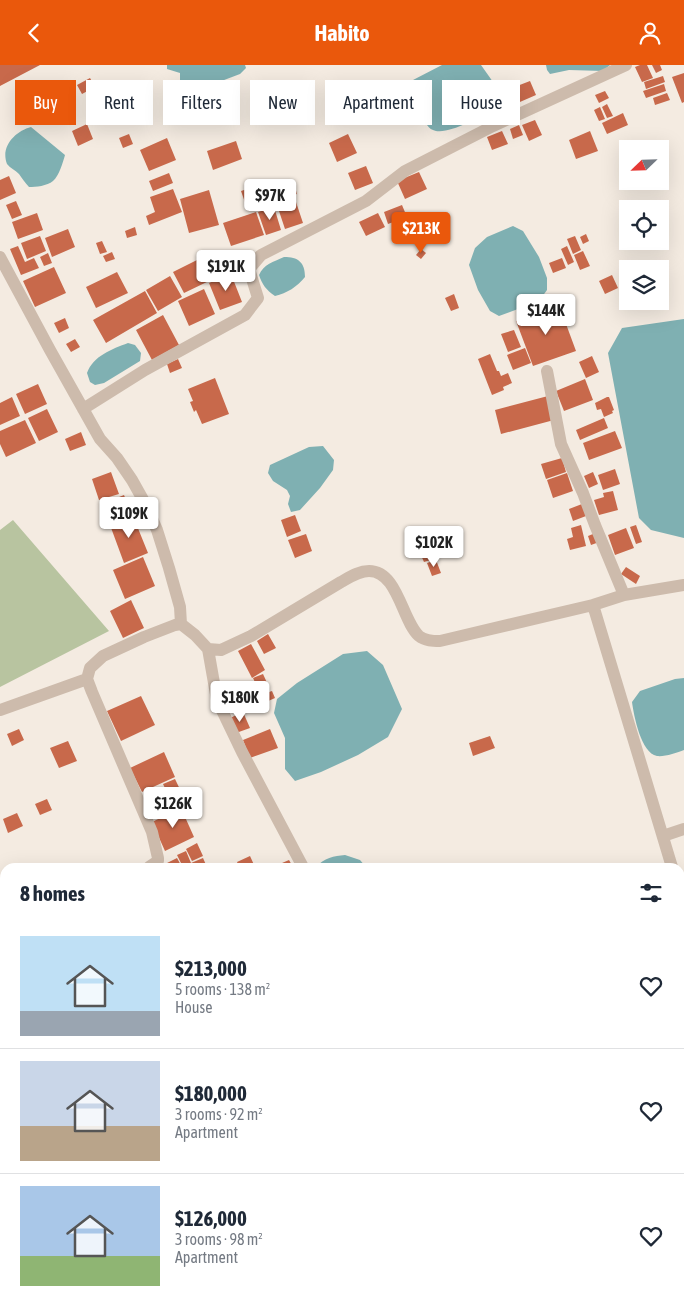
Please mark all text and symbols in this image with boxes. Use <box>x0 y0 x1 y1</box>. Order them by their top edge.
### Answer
icon: back <box>20 19 48 47</box>
icon: person <box>636 19 664 47</box>
text: Habito <box>315 20 369 46</box>
chip: Buy <box>15 80 76 125</box>
chip: Rent <box>86 80 153 125</box>
chip: Filters <box>163 80 240 125</box>
chip: New <box>250 80 315 125</box>
chip: Apartment <box>325 80 432 125</box>
chip: House <box>442 80 520 125</box>
north arrow <box>619 140 669 190</box>
map controls <box>619 140 669 310</box>
pin: $97K <box>240 179 300 221</box>
text: $97K <box>255 186 285 204</box>
button: locate <box>619 200 669 250</box>
pin: $213K <box>386 211 456 254</box>
text: $213K <box>402 219 440 237</box>
pin: $191K <box>191 249 261 292</box>
text: $191K <box>207 257 245 275</box>
button: layers <box>619 260 669 310</box>
pin: $144K <box>511 293 581 336</box>
text: $144K <box>527 301 565 319</box>
pin: $109K <box>94 497 164 539</box>
text: $109K <box>110 504 148 522</box>
pin: $102K <box>399 525 469 568</box>
text: $102K <box>415 533 453 551</box>
pin: $180K <box>205 681 275 723</box>
text: $180K <box>221 688 259 706</box>
pin: $126K <box>138 787 208 829</box>
text: $126K <box>154 794 192 812</box>
icon: filters <box>637 879 665 907</box>
text: 8 homes <box>20 881 85 905</box>
icon: home <box>60 956 120 1016</box>
text: $213,000 <box>175 956 247 980</box>
icon: heart <box>637 972 665 1000</box>
text: 5 rooms · 138 m² <box>175 980 270 998</box>
text: House <box>175 998 212 1016</box>
icon: home <box>60 1081 120 1141</box>
text: $180,000 <box>175 1081 247 1105</box>
icon: heart <box>637 1097 665 1125</box>
text: 3 rooms · 92 m² <box>175 1105 263 1123</box>
text: Apartment <box>175 1123 238 1141</box>
icon: home <box>60 1206 120 1266</box>
text: $126,000 <box>175 1206 247 1230</box>
icon: heart <box>637 1222 665 1250</box>
text: 3 rooms · 98 m² <box>175 1230 263 1248</box>
text: Apartment <box>175 1248 238 1266</box>

